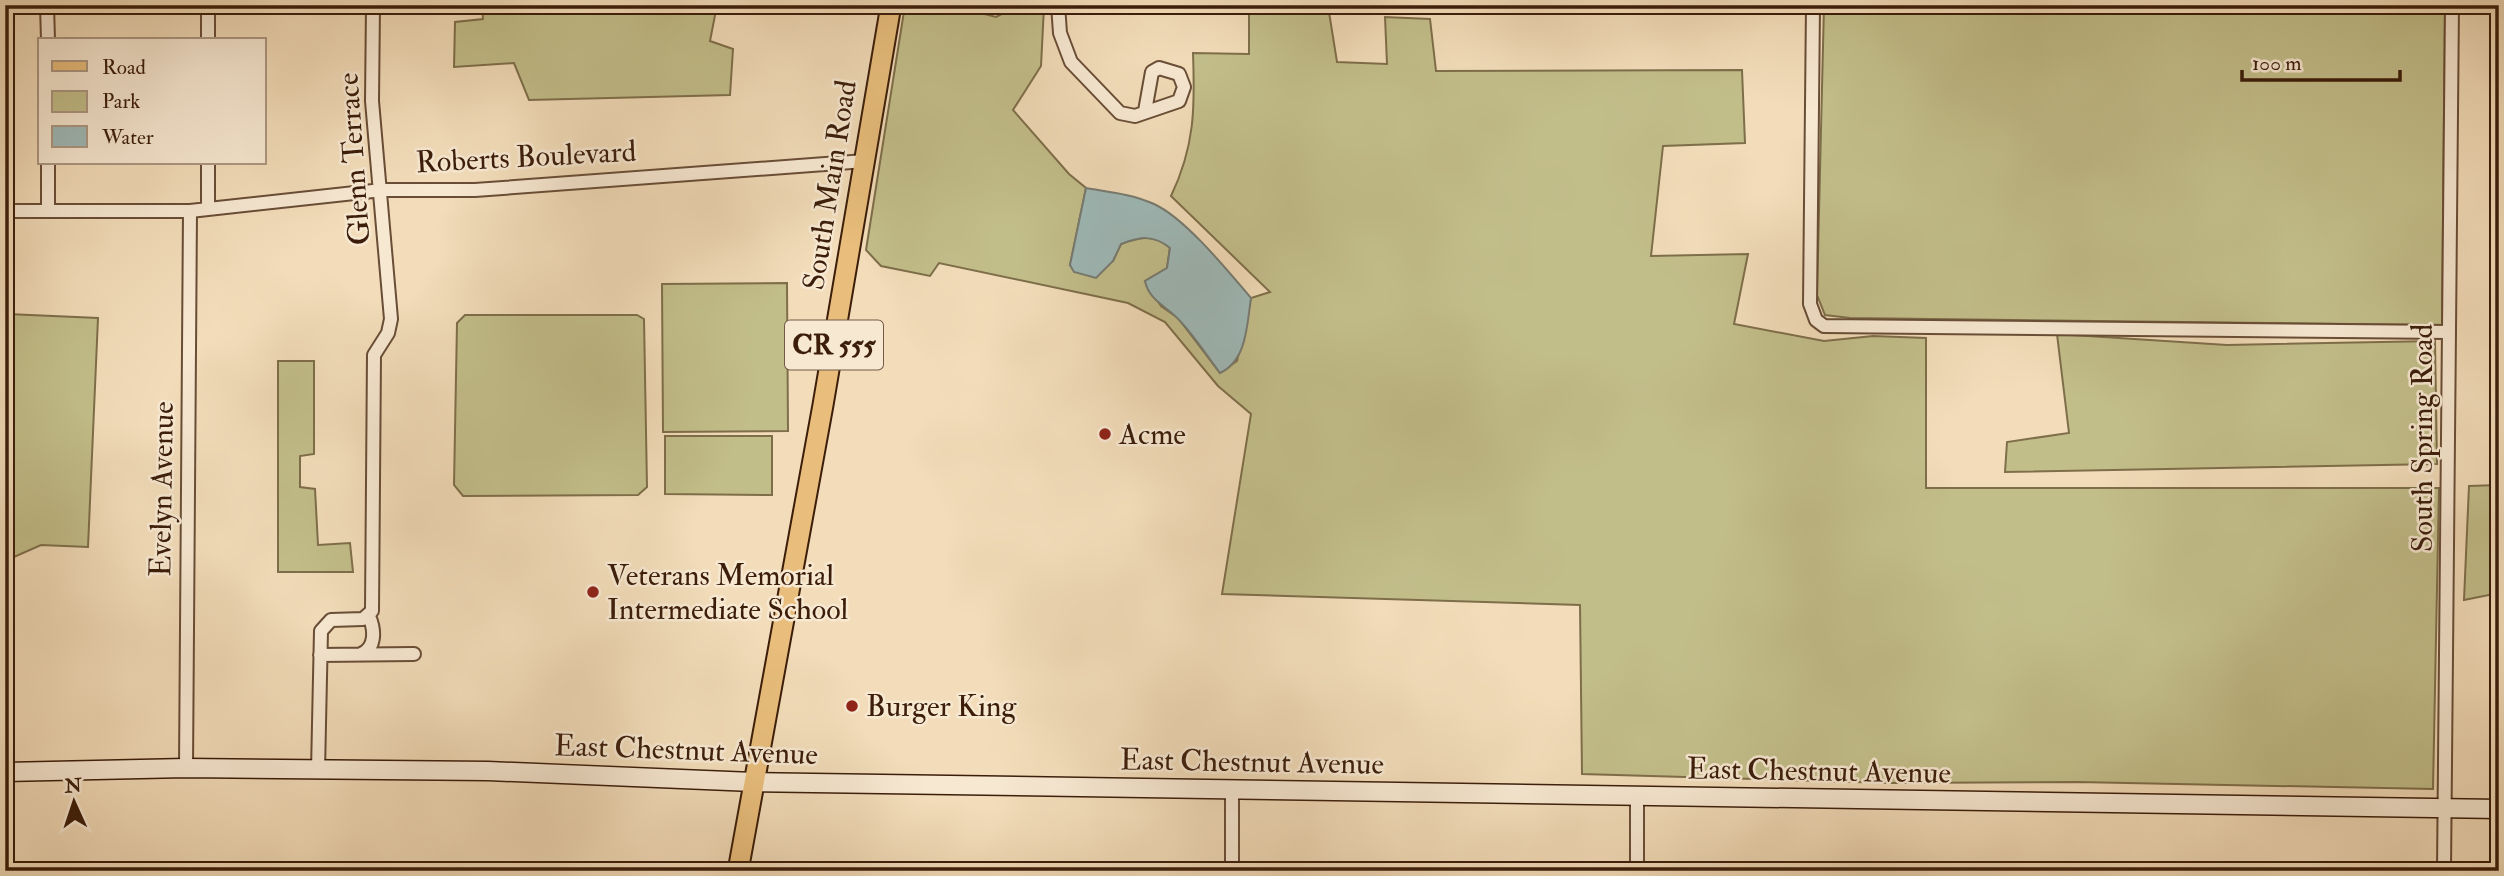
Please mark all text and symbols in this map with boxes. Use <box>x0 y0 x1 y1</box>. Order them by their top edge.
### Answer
legend <box>38 38 266 164</box>
scale bar <box>2242 38 2399 82</box>
text: 100 m <box>2252 50 2302 77</box>
text: Road <box>102 54 147 81</box>
street label: Glenn Terrace <box>330 71 378 247</box>
street label: South Main Road <box>795 77 865 293</box>
text: Park <box>102 88 140 115</box>
text: Water <box>101 124 154 151</box>
street label: Roberts Boulevard <box>415 133 638 181</box>
road number: CR 555 <box>785 320 883 370</box>
street label: South Spring Road <box>2404 324 2441 552</box>
street label: Evelyn Avenue <box>142 401 182 577</box>
place label: Acme <box>1118 416 1186 453</box>
marker: Acme <box>1097 426 1113 442</box>
place label: Veterans Memorial Intermediate School <box>607 557 848 628</box>
marker: Veterans Memorial Intermediate School <box>585 584 601 600</box>
place label: Burger King <box>866 688 1017 725</box>
marker: Burger King <box>844 698 860 714</box>
street label: East Chestnut Avenue <box>553 727 819 773</box>
street label: East Chestnut Avenue <box>1120 741 1384 783</box>
street label: East Chestnut Avenue <box>1687 750 1951 792</box>
north arrow <box>38 768 108 838</box>
text: N <box>63 774 83 799</box>

